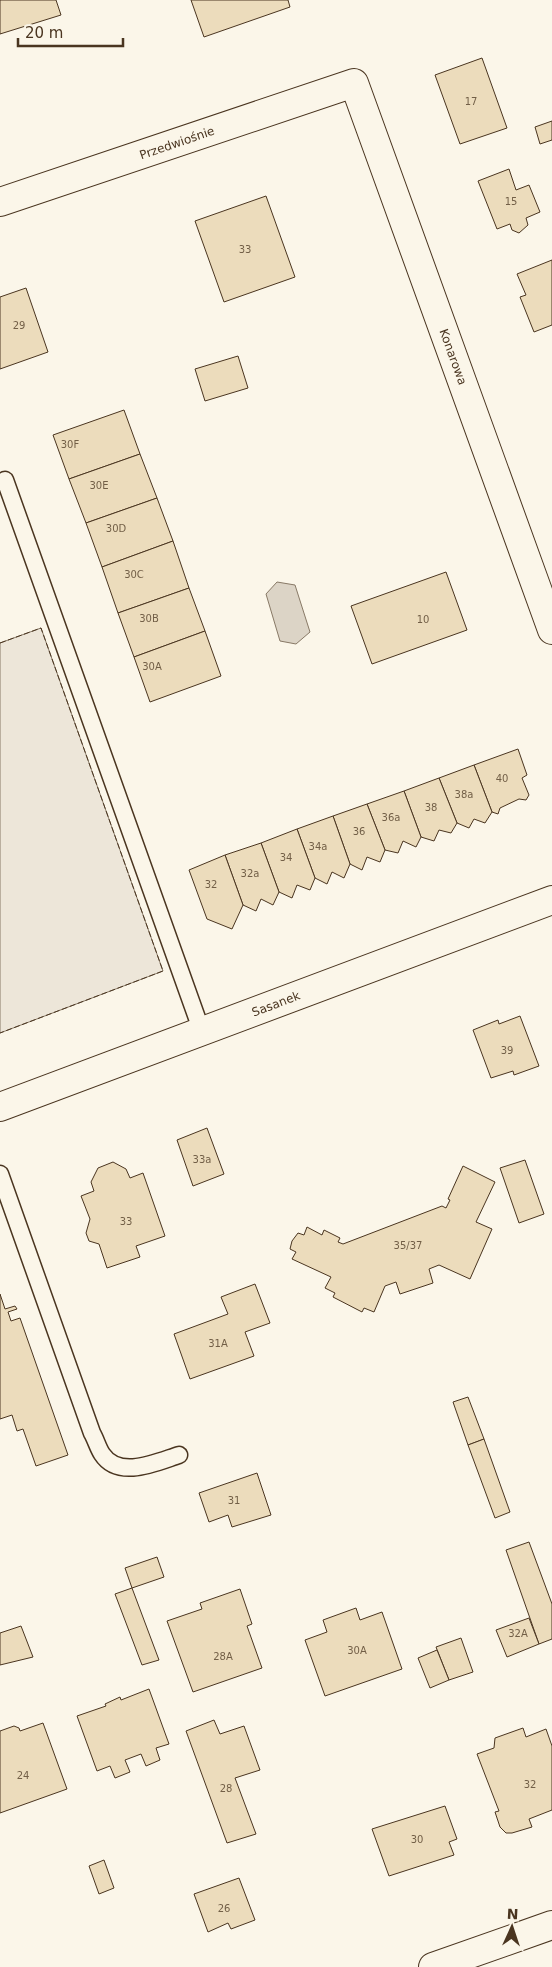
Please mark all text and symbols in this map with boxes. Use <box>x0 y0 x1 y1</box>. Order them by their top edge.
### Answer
scale bar <box>18 15 122 47</box>
text: 20 m <box>25 24 63 42</box>
house number: 17 <box>465 96 477 107</box>
street label: Przedwiośnie <box>138 124 216 162</box>
house number: 15 <box>505 196 517 207</box>
house number: 33 <box>239 244 251 255</box>
house number: 29 <box>13 320 25 331</box>
street label: Konarowa <box>436 327 470 387</box>
house number: 30F <box>61 439 79 450</box>
house number: 30E <box>89 480 109 491</box>
house number: 30D <box>106 523 127 534</box>
house number: 30C <box>124 569 144 580</box>
house number: 30B <box>139 613 159 624</box>
house number: 10 <box>417 614 429 625</box>
house number: 30A <box>142 661 162 672</box>
house number: 40 <box>496 773 508 784</box>
house number: 38a <box>455 789 473 800</box>
house number: 38 <box>425 802 437 813</box>
house number: 36a <box>382 812 400 823</box>
house number: 36 <box>353 826 365 837</box>
house number: 34a <box>309 841 327 852</box>
house number: 34 <box>280 852 292 863</box>
house number: 32a <box>241 868 259 879</box>
house number: 32 <box>205 879 217 890</box>
street label: Sasanek <box>250 988 302 1020</box>
house number: 39 <box>501 1045 513 1056</box>
house number: 33a <box>193 1154 211 1165</box>
house number: 33 <box>120 1216 132 1227</box>
house number: 35/37 <box>394 1240 422 1251</box>
house number: 31A <box>208 1338 228 1349</box>
house number: 31 <box>228 1495 240 1506</box>
house number: 32A <box>508 1628 528 1639</box>
house number: 30A <box>347 1645 367 1656</box>
house number: 28A <box>213 1651 233 1662</box>
house number: 24 <box>17 1770 29 1781</box>
house number: 32 <box>524 1779 536 1790</box>
house number: 28 <box>220 1783 232 1794</box>
house number: 30 <box>411 1834 423 1845</box>
north arrow <box>487 1902 537 1952</box>
house number: 26 <box>218 1903 230 1914</box>
text: N <box>506 1906 519 1922</box>

